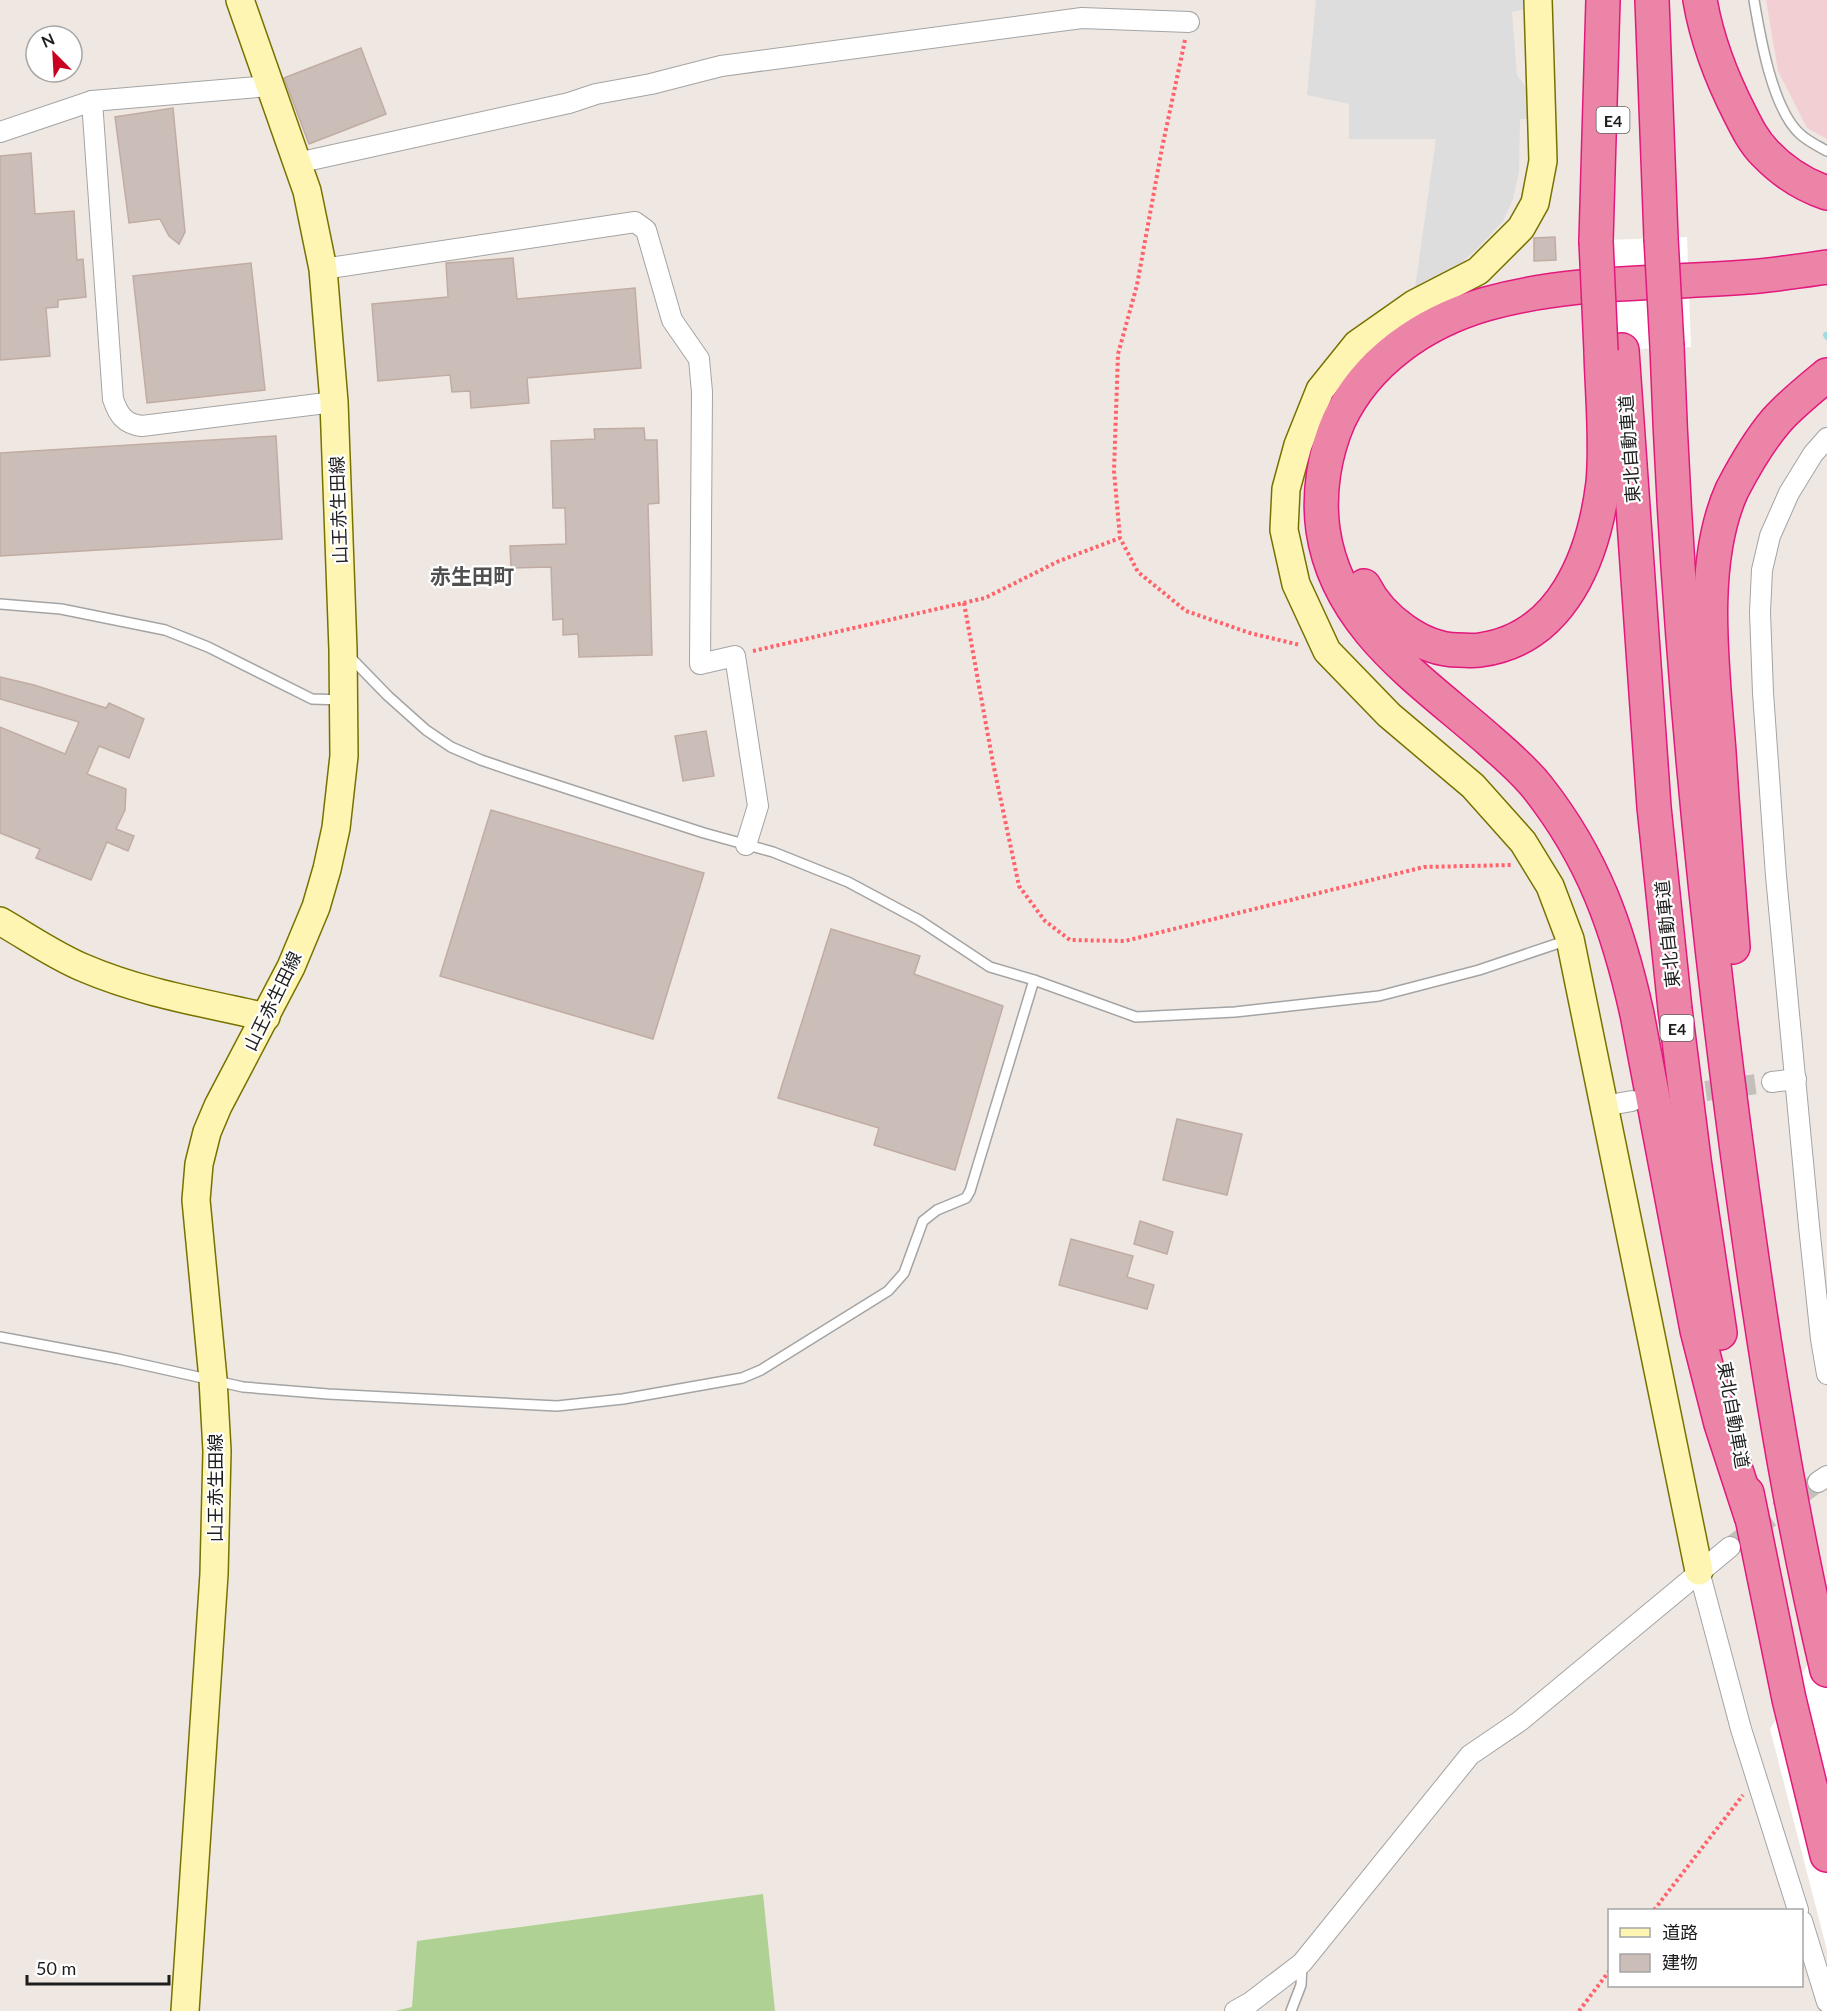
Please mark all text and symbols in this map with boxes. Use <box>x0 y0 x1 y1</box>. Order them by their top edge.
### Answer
north arrow <box>24 24 84 84</box>
text: N <box>38 29 57 51</box>
road number: E4 <box>1596 107 1630 133</box>
street label: 東北自動車道 <box>1614 394 1644 504</box>
street label: 山王赤生田線 <box>325 456 351 564</box>
district label: 赤生田町 <box>430 563 514 588</box>
street label: 東北自動車道 <box>1650 879 1684 989</box>
street label: 山王赤生田線 <box>238 948 306 1054</box>
road number: E4 <box>1660 1015 1694 1041</box>
street label: 東北自動車道 <box>1714 1360 1754 1470</box>
street label: 山王赤生田線 <box>204 1434 226 1542</box>
legend <box>1608 1909 1803 1987</box>
text: 道路 <box>1662 1921 1698 1943</box>
scale bar <box>27 1948 170 1986</box>
text: 建物 <box>1662 1951 1698 1973</box>
text: 50 m <box>36 1957 76 1979</box>

